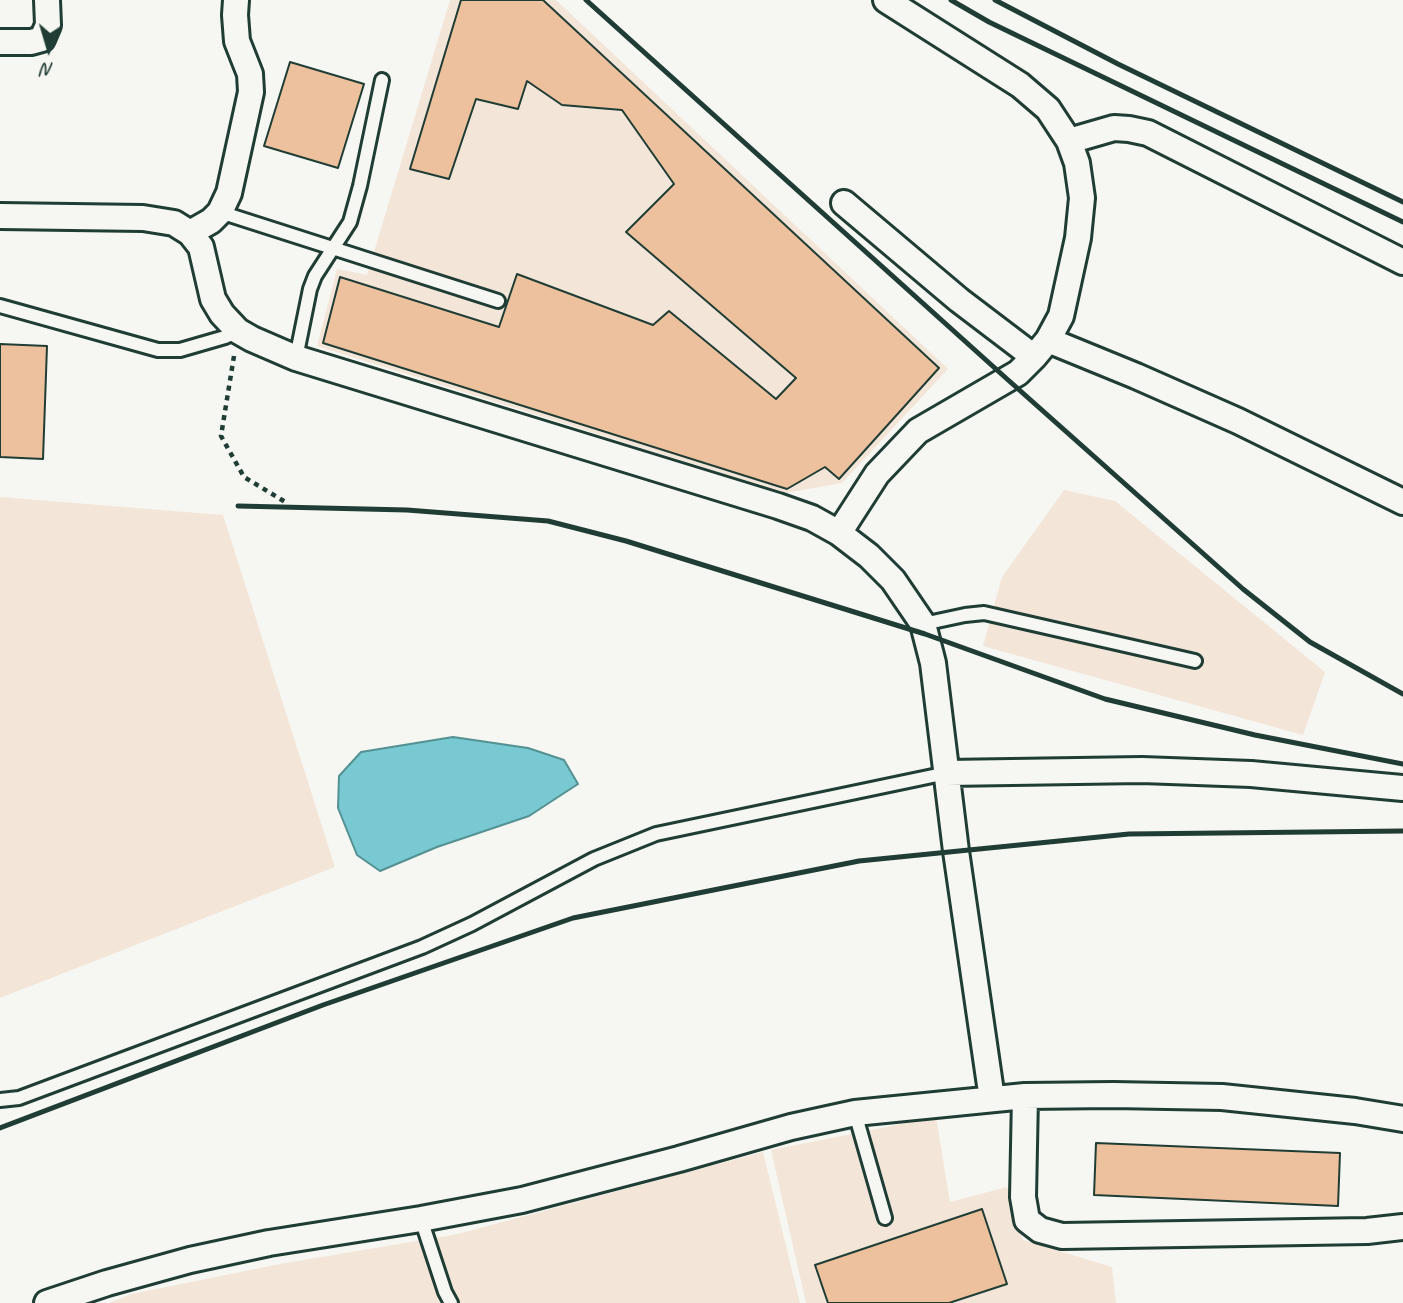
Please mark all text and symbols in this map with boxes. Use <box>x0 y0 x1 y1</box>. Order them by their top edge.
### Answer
north arrow <box>14 14 84 84</box>
text: N <box>41 58 54 82</box>

